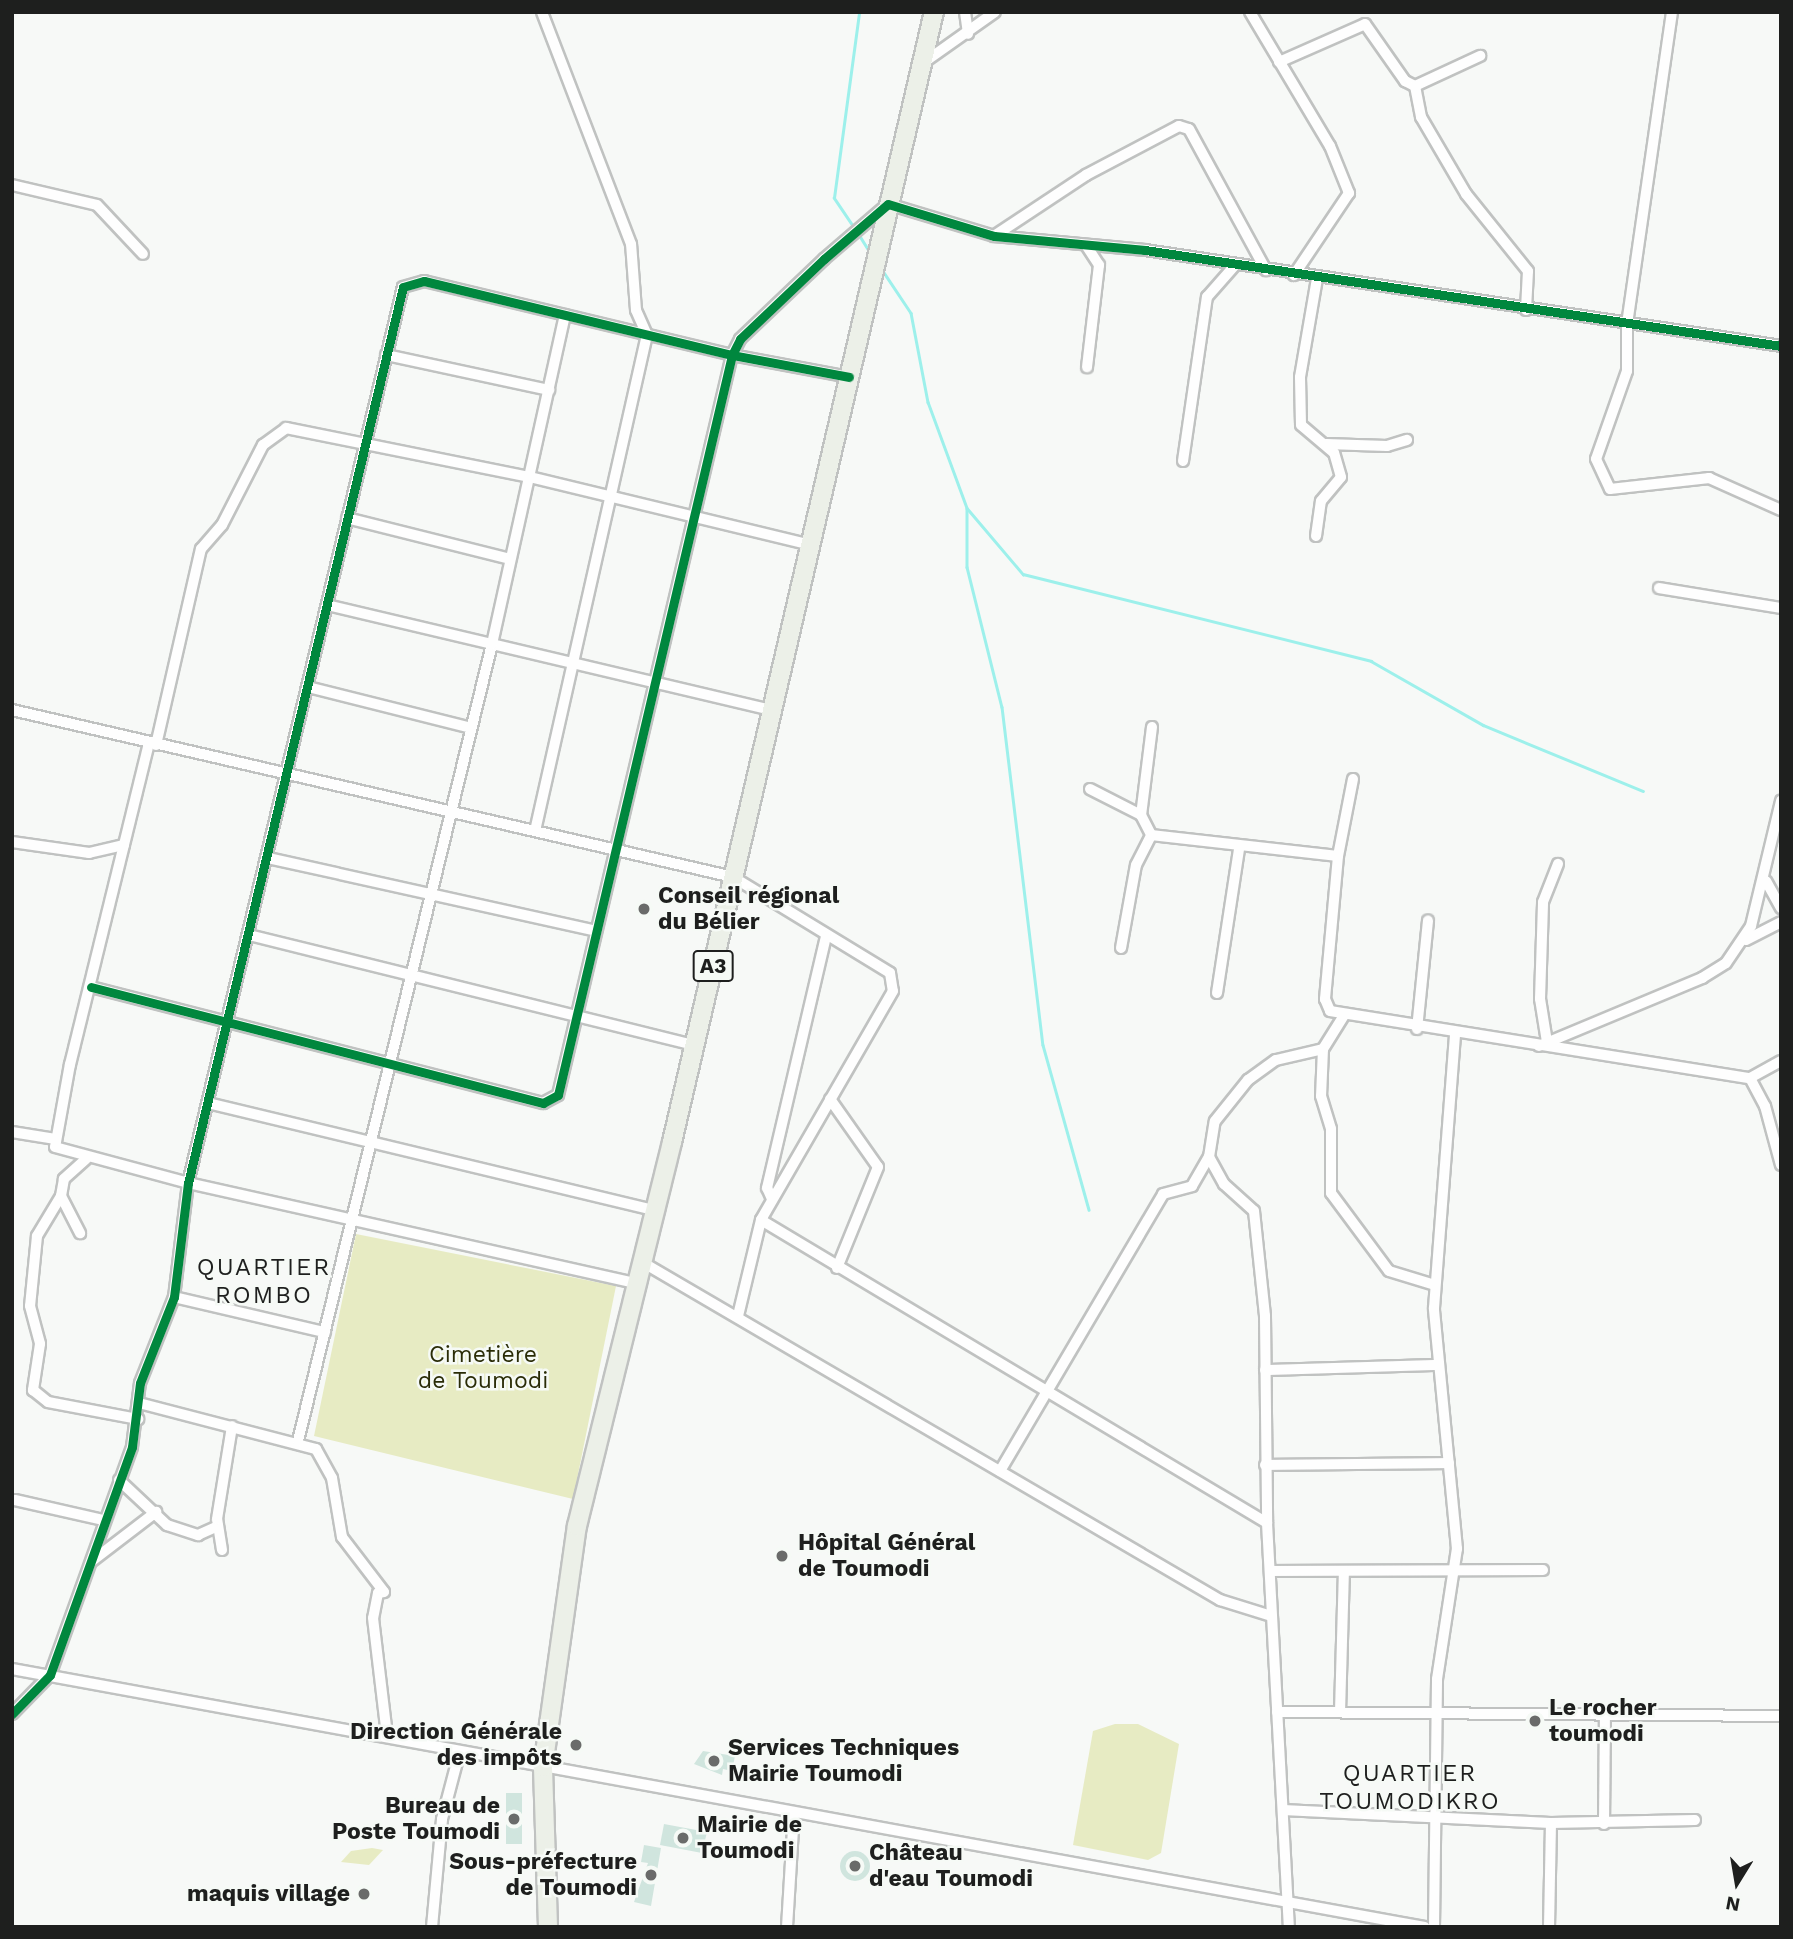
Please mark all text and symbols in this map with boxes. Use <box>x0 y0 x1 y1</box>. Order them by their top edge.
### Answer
place label: Conseil régional du Bélier <box>658 882 840 936</box>
marker: Conseil régional du Bélier <box>636 901 652 917</box>
road number: A3 <box>692 948 734 984</box>
district label: QUARTIER ROMBO <box>198 1254 330 1310</box>
park label: Cimetière de Toumodi <box>417 1341 549 1395</box>
place label: Hôpital Général de Toumodi <box>798 1529 976 1583</box>
marker: Hôpital Général de Toumodi <box>772 1546 792 1566</box>
place label: Le rocher toumodi <box>1549 1694 1657 1748</box>
marker: Le rocher toumodi <box>1527 1713 1543 1729</box>
place label: Direction Générale des impôts <box>350 1718 562 1772</box>
place label: Services Techniques Mairie Toumodi <box>728 1734 960 1788</box>
marker: Direction Générale des impôts <box>568 1737 584 1753</box>
marker: Services Techniques Mairie Toumodi <box>706 1753 722 1769</box>
district label: QUARTIER TOUMODIKRO <box>1321 1760 1499 1816</box>
place label: Bureau de Poste Toumodi <box>332 1792 500 1846</box>
marker: Bureau de Poste Toumodi <box>506 1811 522 1827</box>
place label: Mairie de Toumodi <box>697 1811 802 1865</box>
marker: Mairie de Toumodi <box>675 1830 691 1846</box>
place label: Château d'eau Toumodi <box>869 1839 1033 1893</box>
place label: Sous-préfecture de Toumodi <box>449 1848 637 1902</box>
north arrow <box>1702 1848 1772 1918</box>
marker: Château d'eau Toumodi <box>847 1858 863 1874</box>
marker: Sous-préfecture de Toumodi <box>643 1867 659 1883</box>
place label: maquis village <box>186 1880 350 1908</box>
marker: maquis village <box>356 1886 372 1902</box>
text: N <box>1724 1891 1742 1917</box>

